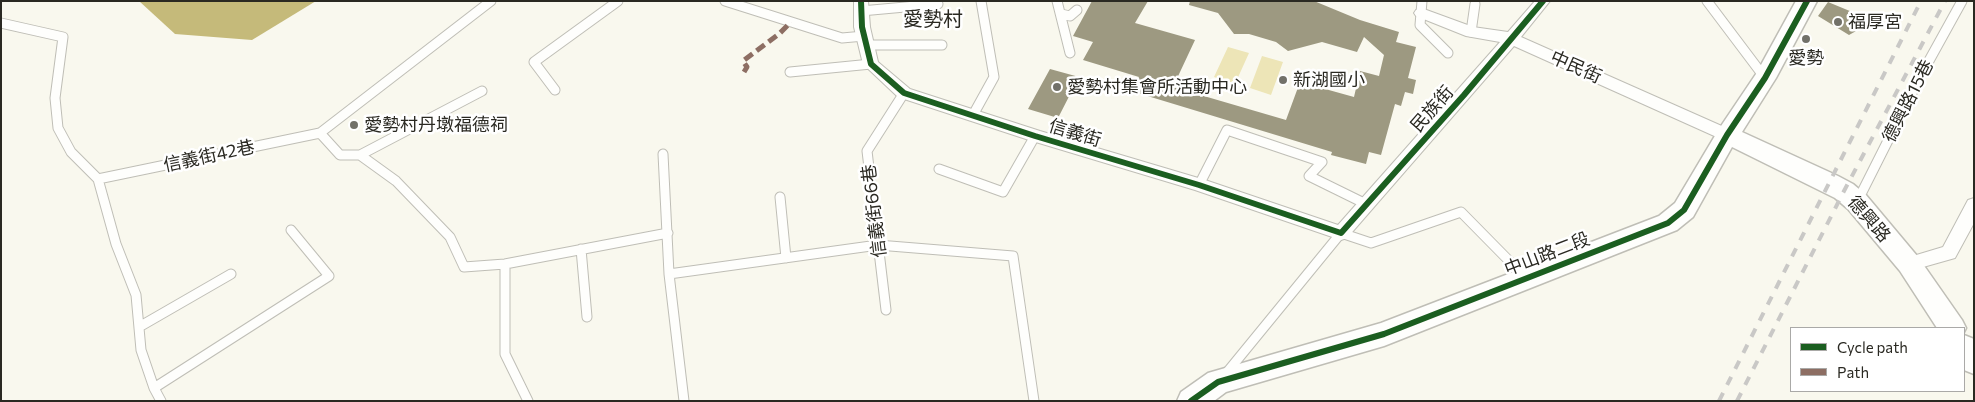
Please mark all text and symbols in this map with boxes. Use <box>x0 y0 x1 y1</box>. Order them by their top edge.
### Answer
district label: 愛勢村 <box>903 7 963 31</box>
place label: 福厚宮 <box>1848 11 1902 33</box>
marker: 福厚宮 <box>1832 16 1844 28</box>
marker: 愛勢 <box>1800 33 1812 45</box>
street label: 中民街 <box>1547 46 1605 88</box>
place label: 愛勢 <box>1788 47 1824 69</box>
street label: 德興路15巷 <box>1878 56 1938 146</box>
place label: 新湖國小 <box>1293 69 1365 91</box>
marker: 新湖國小 <box>1277 74 1289 86</box>
place label: 愛勢村集會所活動中心 <box>1067 76 1247 98</box>
marker: 愛勢村集會所活動中心 <box>1051 81 1063 93</box>
street label: 民族街 <box>1406 82 1458 136</box>
place label: 愛勢村丹墩福德祠 <box>364 114 508 136</box>
street label: 信義街 <box>1046 115 1104 151</box>
marker: 愛勢村丹墩福德祠 <box>348 119 360 131</box>
street label: 信義街42巷 <box>162 136 256 176</box>
street label: 信義街66巷 <box>858 163 890 259</box>
street label: 德興路 <box>1843 192 1895 246</box>
street label: 中山路二段 <box>1501 228 1593 280</box>
legend <box>1790 327 1965 392</box>
text: Cycle path <box>1837 338 1908 356</box>
text: Path <box>1837 363 1869 381</box>

